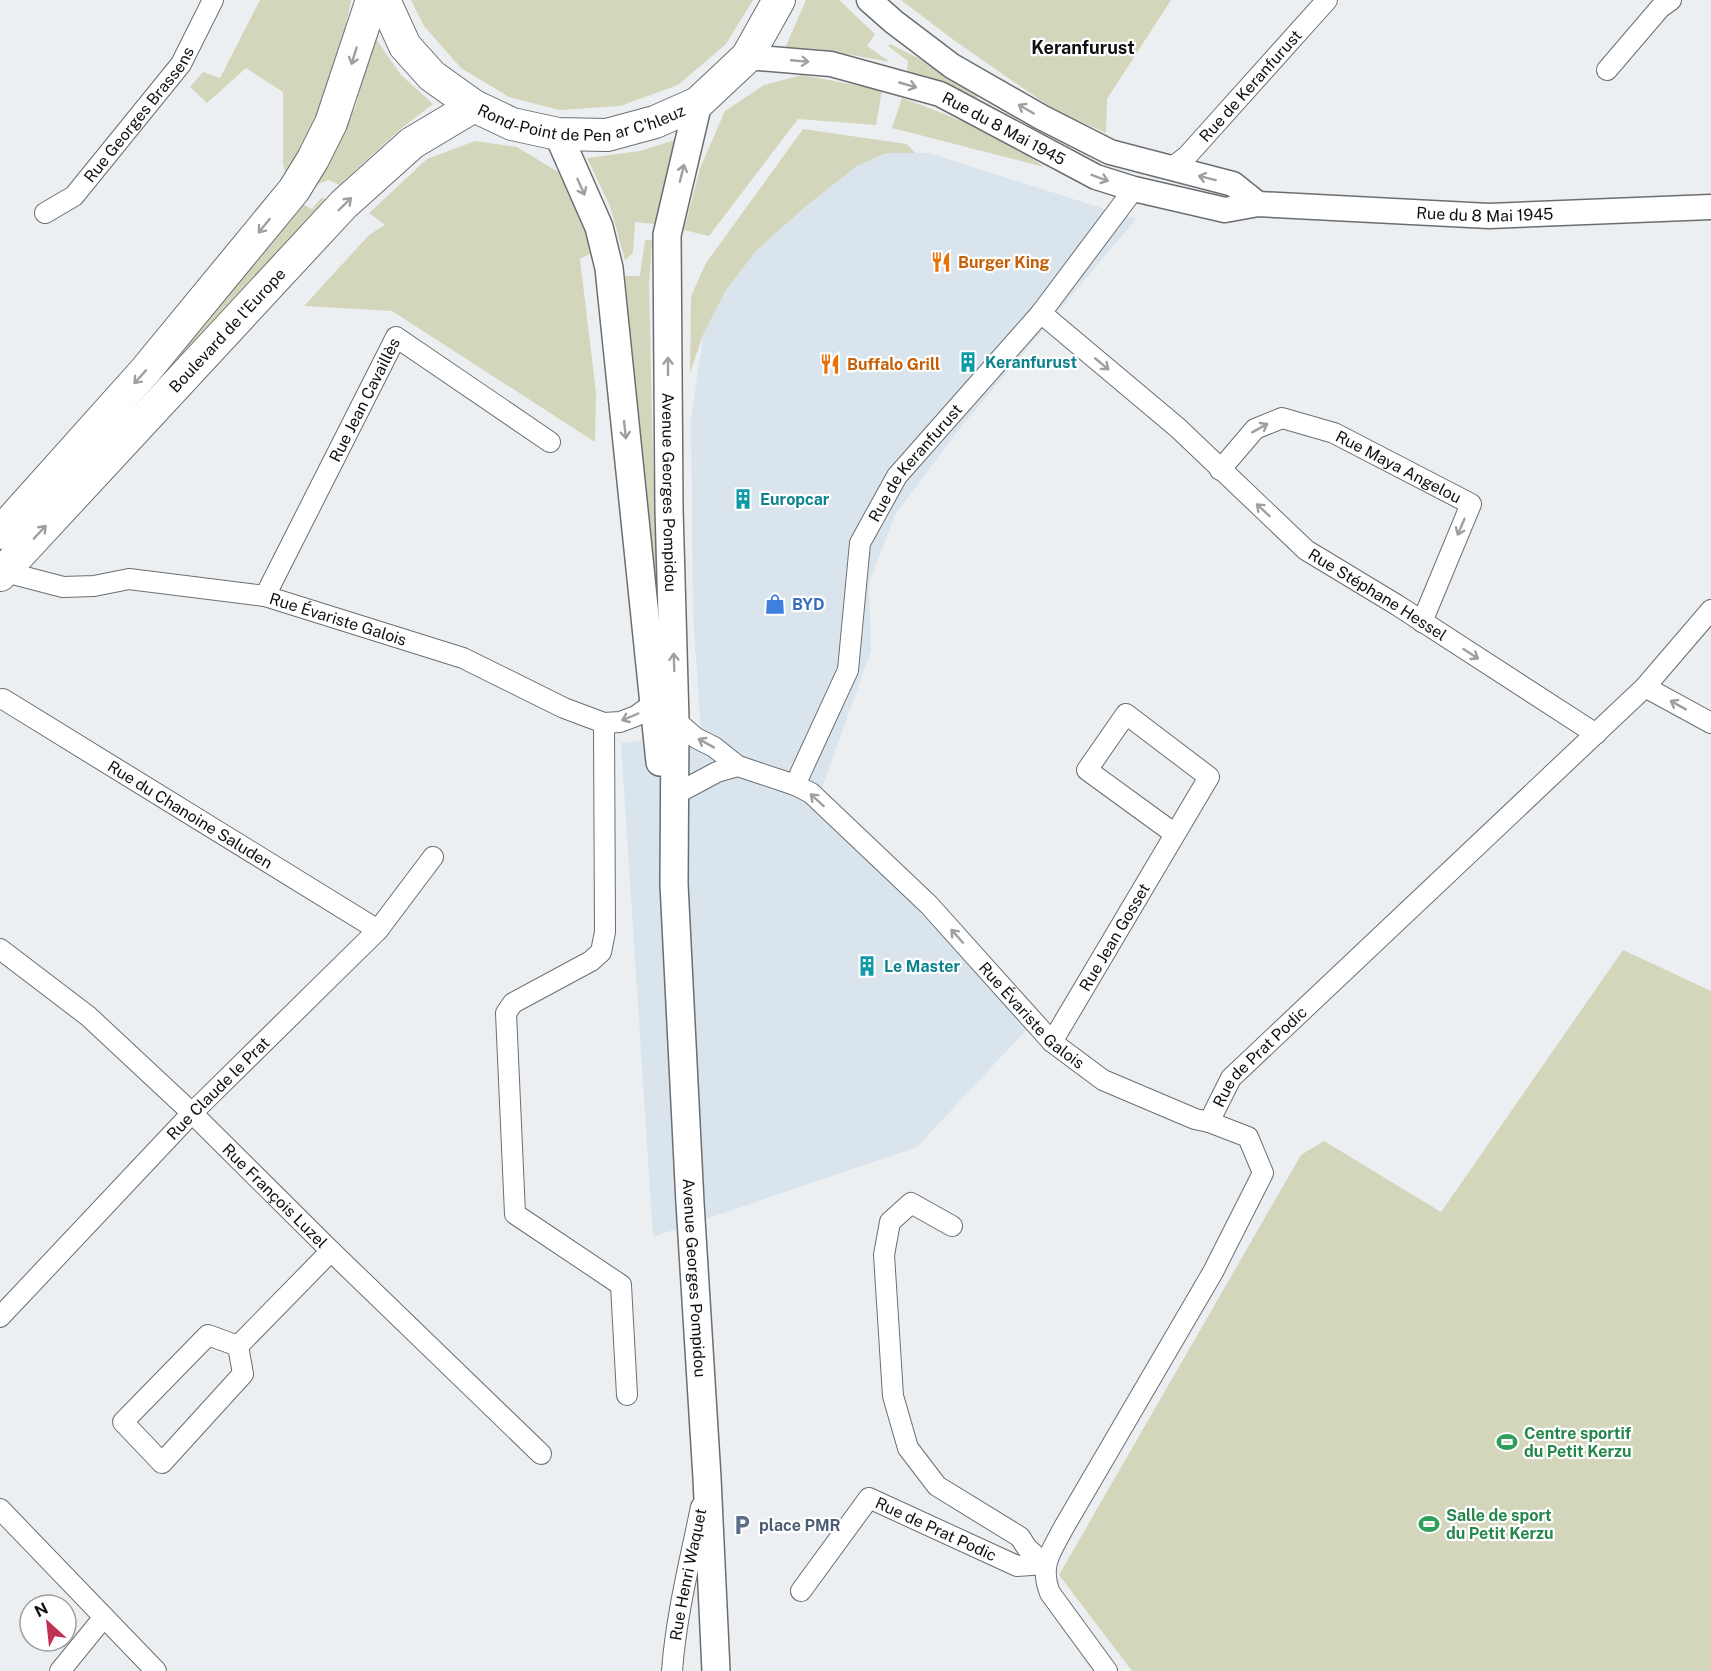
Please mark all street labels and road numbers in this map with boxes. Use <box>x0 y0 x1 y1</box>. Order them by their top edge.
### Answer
street label: Rue de Keranfurust <box>1195 26 1305 145</box>
street label: Rue Georges Brassens <box>80 44 198 186</box>
street label: Rue du 8 Mai 1945 <box>939 88 1069 169</box>
street label: Rond-Point de Pen ar C'hleuz <box>475 95 689 115</box>
street label: Rue du 8 Mai 1945 <box>1416 203 1554 226</box>
street label: Boulevard de l'Europe <box>165 264 289 396</box>
street label: Rue Jean Cavaillès <box>325 334 404 465</box>
street label: Avenue Georges Pompidou <box>659 393 681 592</box>
street label: Rue de Keranfurust <box>864 400 966 525</box>
street label: Rue Maya Angelou <box>1333 426 1465 507</box>
street label: Rue Stéphane Hessel <box>1305 544 1451 644</box>
street label: Rue Évariste Galois <box>267 589 409 649</box>
street label: Rue du Chanoine Saluden <box>104 756 276 872</box>
street label: Rue Jean Gosset <box>1075 880 1153 994</box>
street label: Rue Évariste Galois <box>975 958 1088 1072</box>
street label: Rue de Prat Podic <box>1209 1002 1310 1110</box>
street label: Rue Claude le Prat <box>163 1033 273 1143</box>
street label: Rue François Luzel <box>219 1139 332 1252</box>
street label: Avenue Georges Pompidou <box>679 1178 710 1378</box>
street label: Rue de Prat Podic <box>872 1493 1000 1565</box>
street label: Rue Henri Waquet <box>666 1507 710 1642</box>

